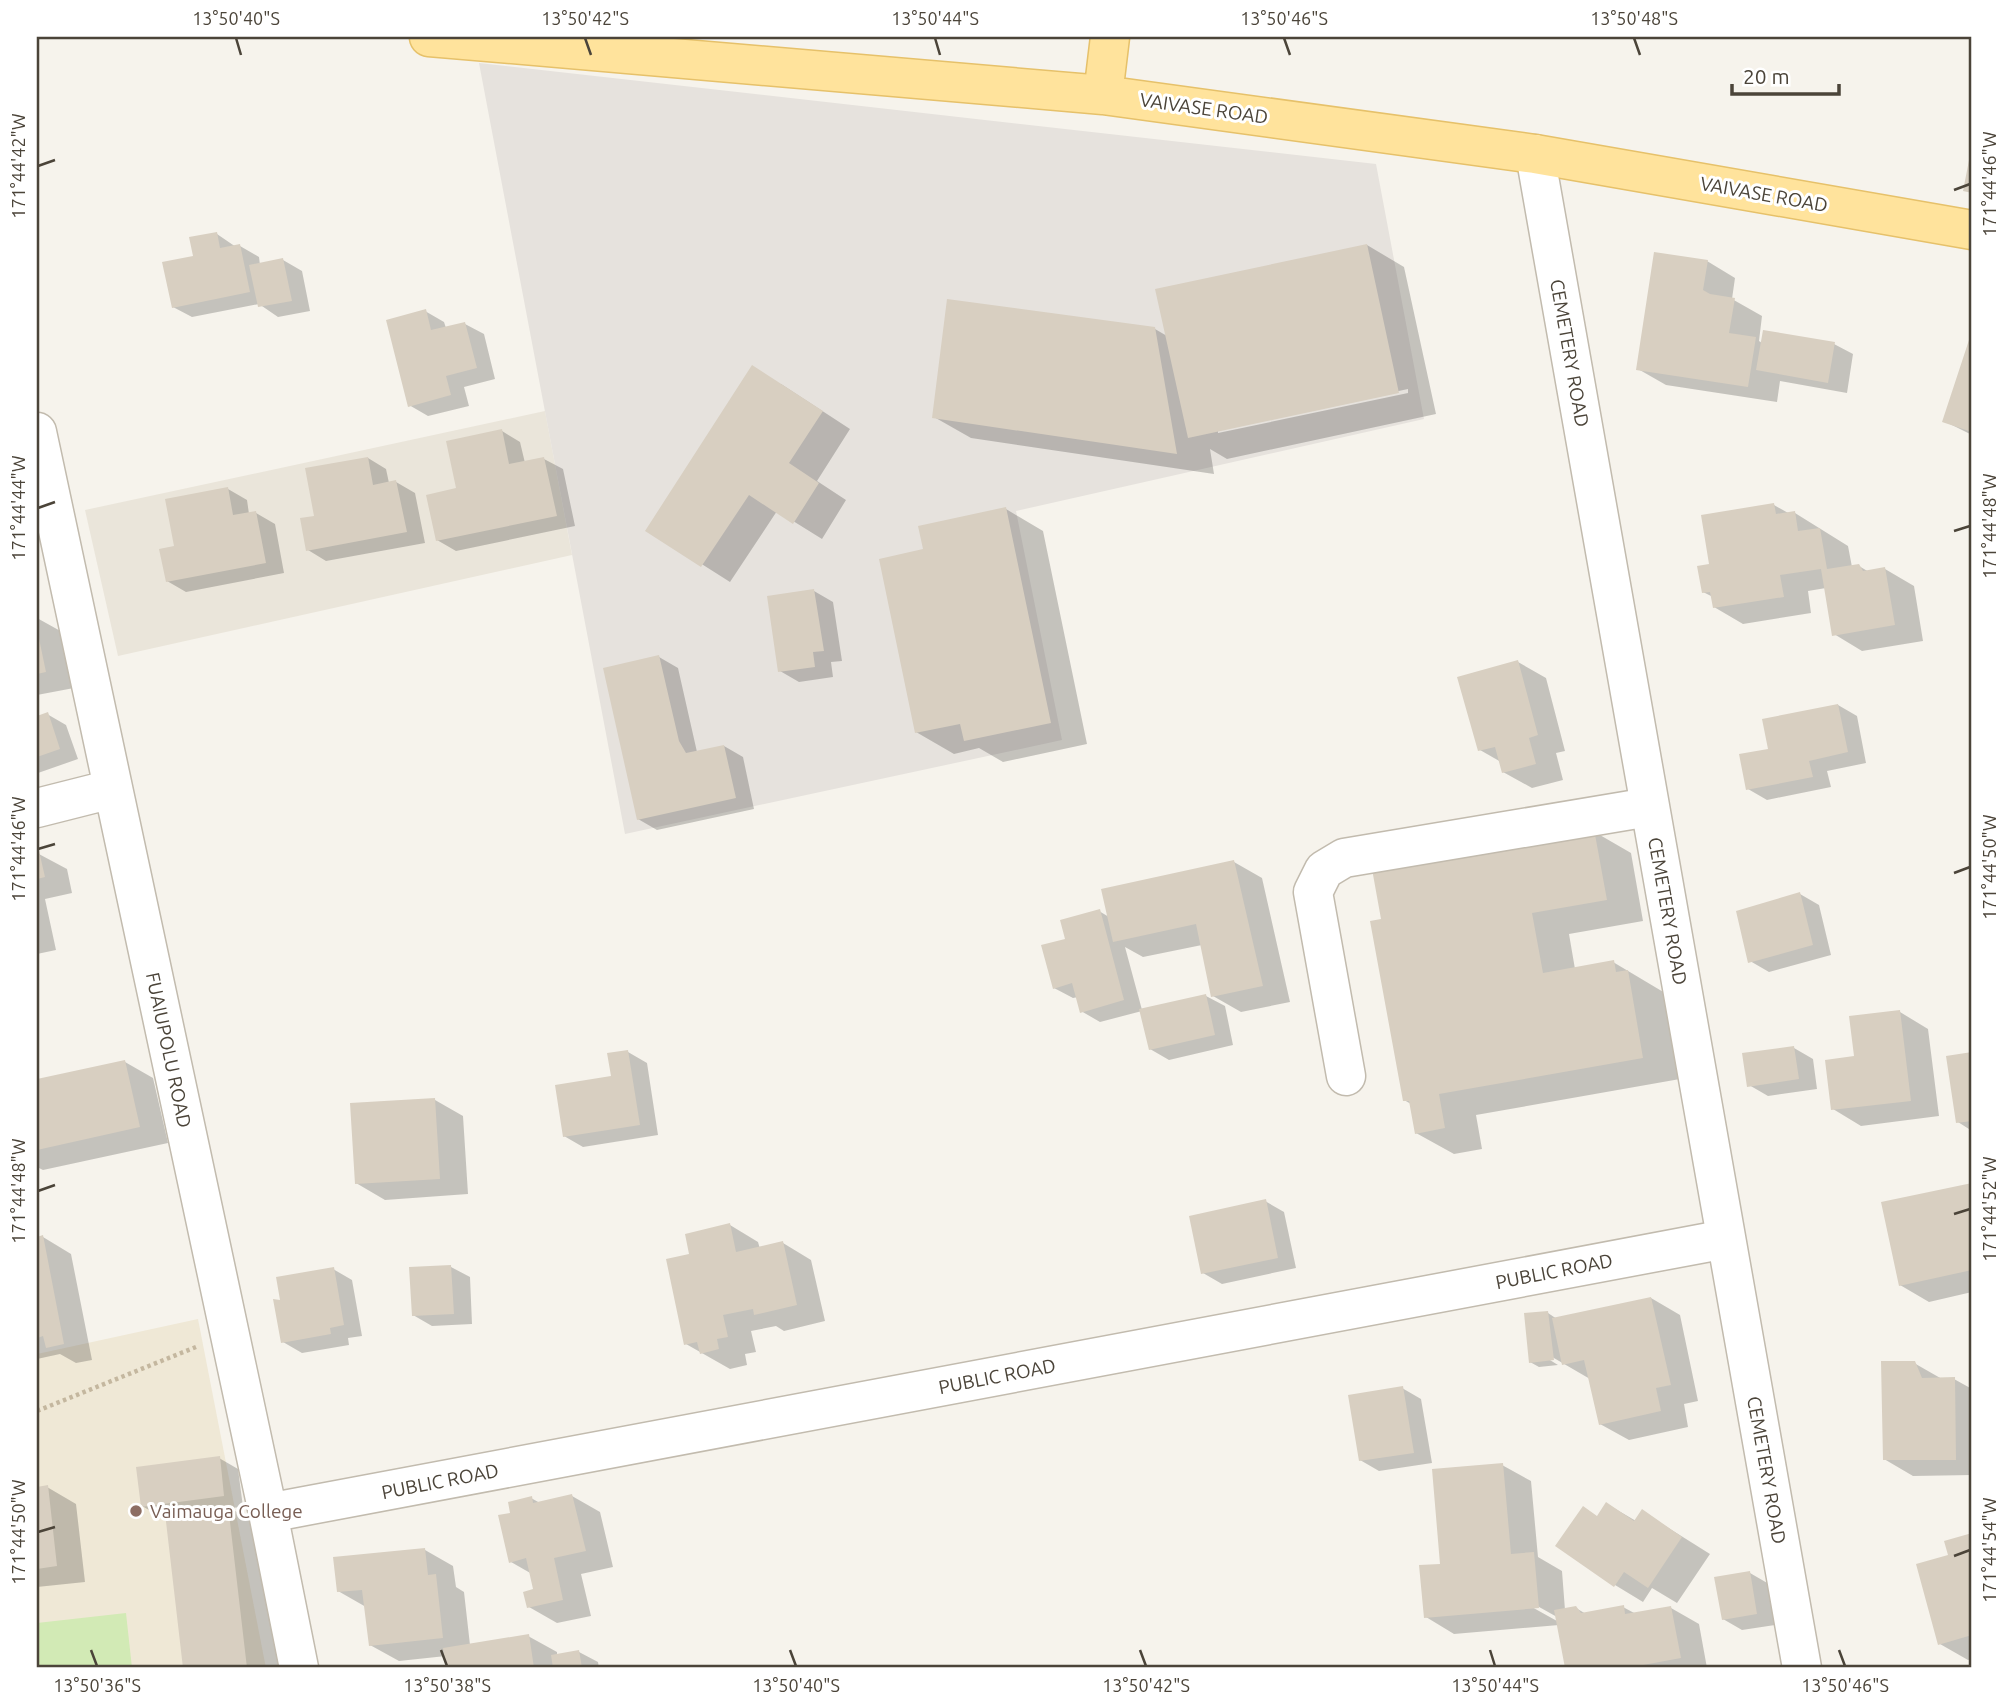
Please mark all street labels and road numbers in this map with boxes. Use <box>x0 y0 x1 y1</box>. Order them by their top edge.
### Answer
street label: VAIVASE ROAD <box>1139 88 1269 128</box>
street label: VAIVASE ROAD <box>1699 172 1829 216</box>
street label: CEMETERY ROAD <box>1546 277 1594 429</box>
street label: CEMETERY ROAD <box>1644 835 1692 987</box>
street label: FUAIUPOLU ROAD <box>142 970 196 1130</box>
street label: PUBLIC ROAD <box>1493 1249 1615 1293</box>
street label: PUBLIC ROAD <box>936 1354 1058 1398</box>
street label: CEMETERY ROAD <box>1743 1394 1791 1546</box>
street label: PUBLIC ROAD <box>379 1459 501 1503</box>

